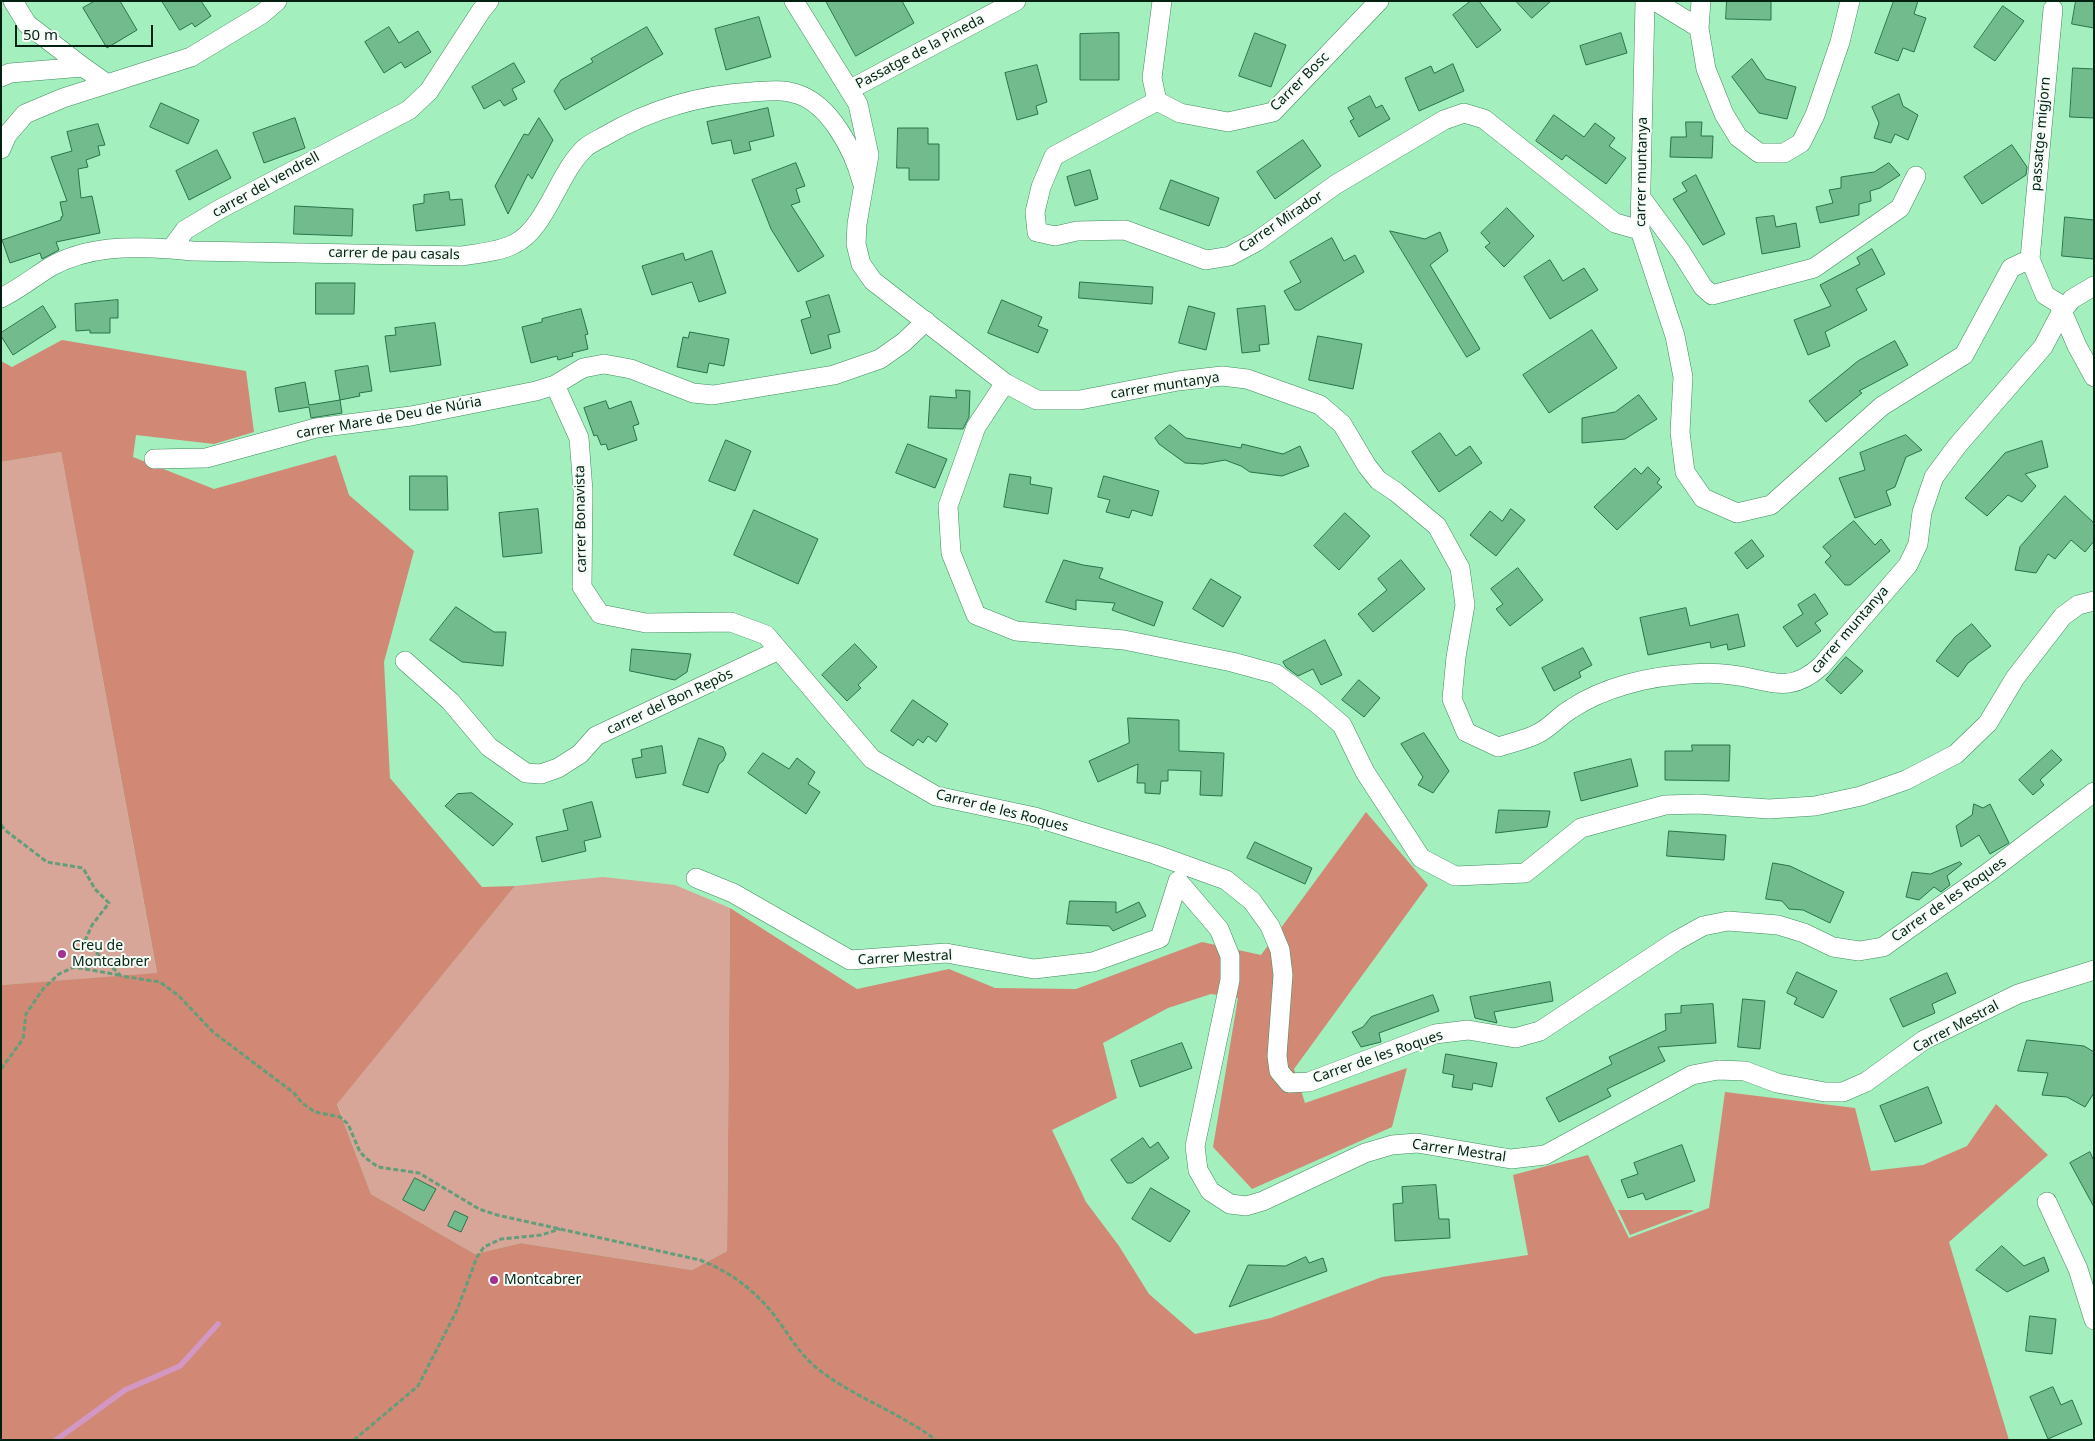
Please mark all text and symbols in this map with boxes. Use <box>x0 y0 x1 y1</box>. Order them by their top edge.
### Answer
street label: Passatge de la Pineda <box>853 11 987 93</box>
scale bar <box>18 15 155 47</box>
text: 50 m <box>23 24 58 44</box>
street label: Carrer Bosc <box>1267 49 1333 115</box>
street label: passatge migjorn <box>2028 76 2054 192</box>
street label: carrer muntanya <box>1633 117 1651 227</box>
street label: carrer del vendrell <box>210 149 322 221</box>
street label: Carrer Mirador <box>1236 188 1326 256</box>
street label: carrer de pau casals <box>328 244 460 264</box>
street label: carrer muntanya <box>1109 369 1221 403</box>
street label: carrer Mare de Deu de Núria <box>295 393 483 443</box>
street label: carrer Bonavista <box>572 465 590 573</box>
street label: carrer muntanya <box>1808 583 1892 677</box>
street label: carrer del Bon Repòs <box>604 665 736 739</box>
street label: Carrer de les Roques <box>934 786 1070 836</box>
street label: Carrer de les Roques <box>1888 854 2010 946</box>
place label: Creu de Montcabrer <box>72 938 149 970</box>
street label: Carrer Mestral <box>857 947 953 969</box>
marker: Creu de Montcabrer <box>56 948 68 960</box>
street label: Carrer Mestral <box>1910 997 2002 1057</box>
street label: Carrer de les Roques <box>1311 1027 1445 1087</box>
street label: Carrer Mestral <box>1411 1136 1507 1166</box>
place label: Montcabrer <box>504 1272 581 1288</box>
marker: Montcabrer <box>488 1274 500 1286</box>

